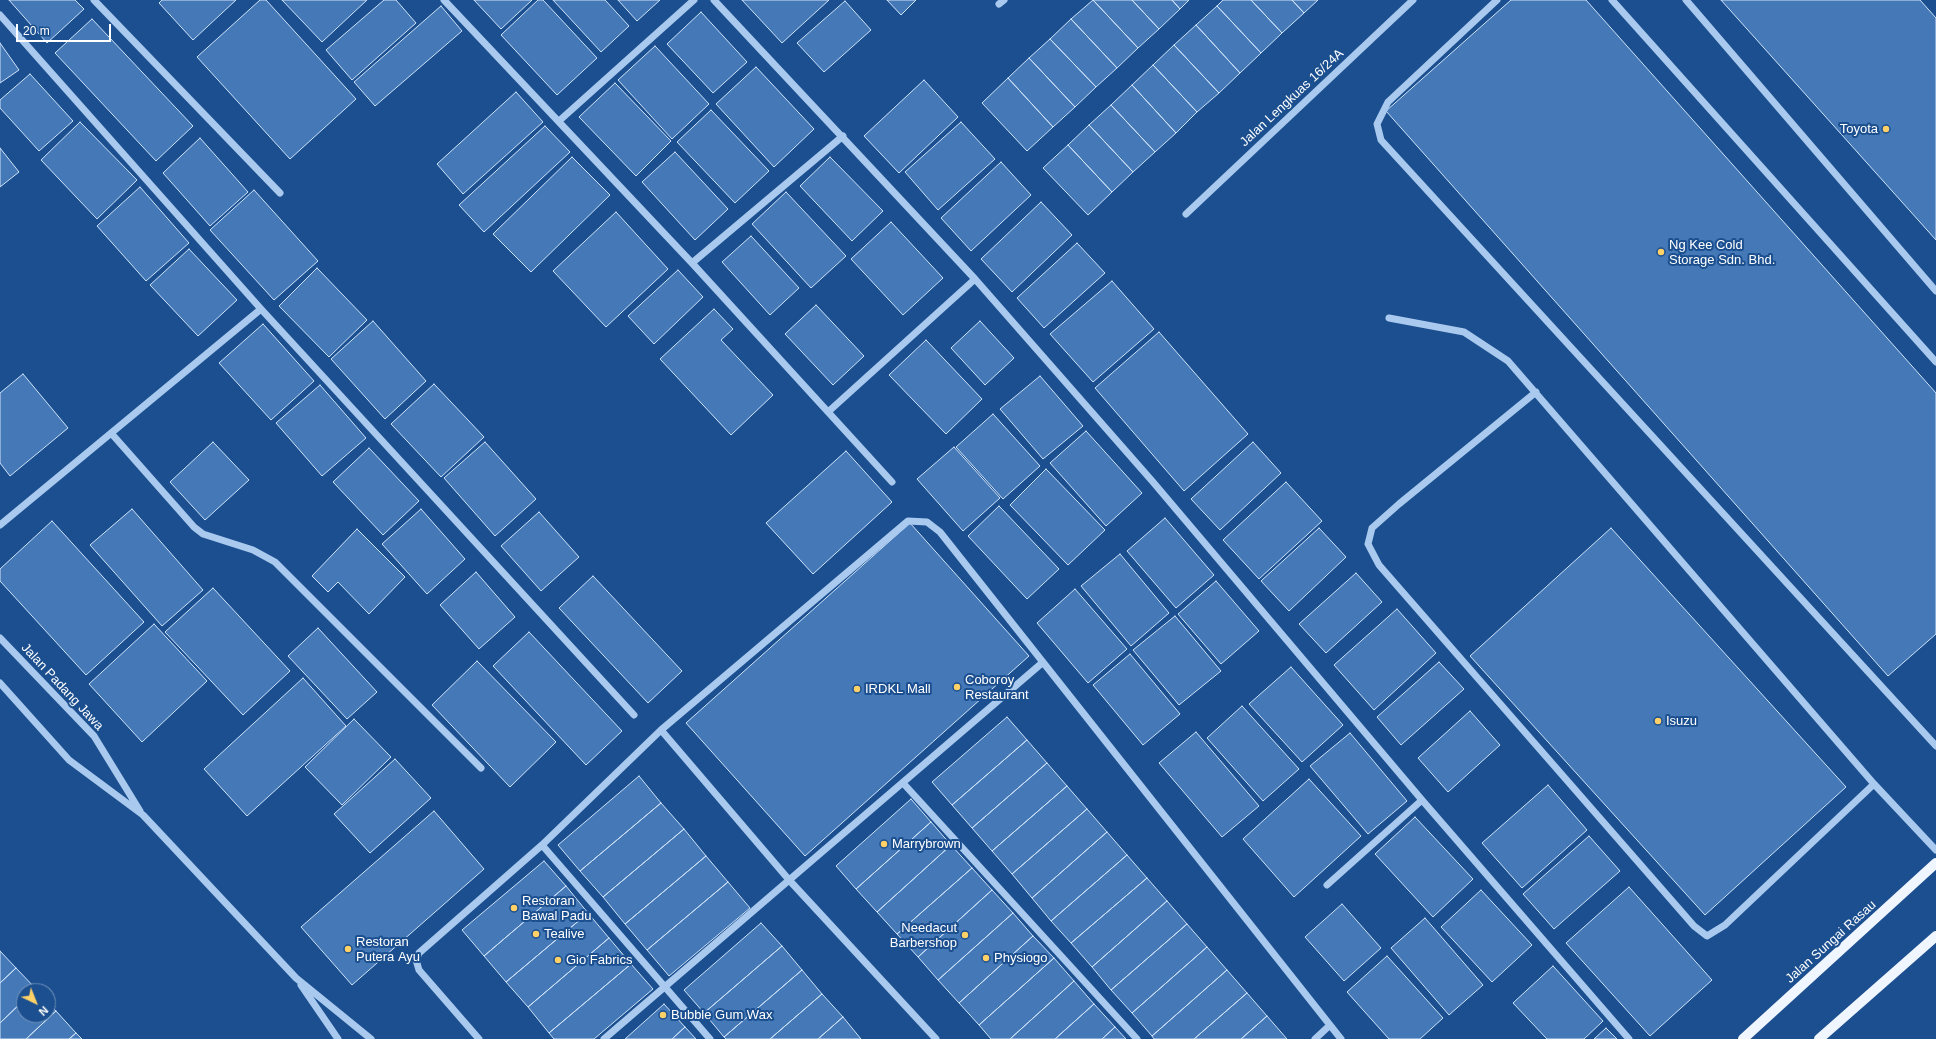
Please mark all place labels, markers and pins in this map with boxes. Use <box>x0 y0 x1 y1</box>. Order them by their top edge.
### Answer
place label: Toyota <box>1840 121 1878 137</box>
marker: Toyota <box>1881 124 1891 134</box>
place label: Ng Kee Cold Storage Sdn. Bhd. <box>1669 237 1775 268</box>
marker: Ng Kee Cold Storage Sdn. Bhd. <box>1656 247 1666 257</box>
place label: Coboroy Restaurant <box>965 672 1029 703</box>
place label: IRDKL Mall <box>865 681 931 697</box>
marker: Coboroy Restaurant <box>952 682 962 692</box>
marker: IRDKL Mall <box>852 684 862 694</box>
place label: Isuzu <box>1666 713 1697 729</box>
marker: Isuzu <box>1653 716 1663 726</box>
place label: Marrybrown <box>892 836 961 852</box>
marker: Marrybrown <box>879 839 889 849</box>
place label: Restoran Bawal Padu <box>522 893 591 924</box>
marker: Restoran Bawal Padu <box>509 903 519 913</box>
place label: Needacut Barbershop <box>890 920 957 951</box>
place label: Tealive <box>544 926 584 942</box>
marker: Tealive <box>531 929 541 939</box>
marker: Needacut Barbershop <box>960 930 970 940</box>
place label: Restoran Putera Ayu <box>356 934 420 965</box>
marker: Restoran Putera Ayu <box>343 944 353 954</box>
place label: Physiogo <box>994 950 1047 966</box>
place label: Gio Fabrics <box>566 952 632 968</box>
marker: Physiogo <box>981 953 991 963</box>
marker: Gio Fabrics <box>553 955 563 965</box>
place label: Bubble Gum Wax <box>671 1007 772 1023</box>
marker: Bubble Gum Wax <box>658 1010 668 1020</box>

